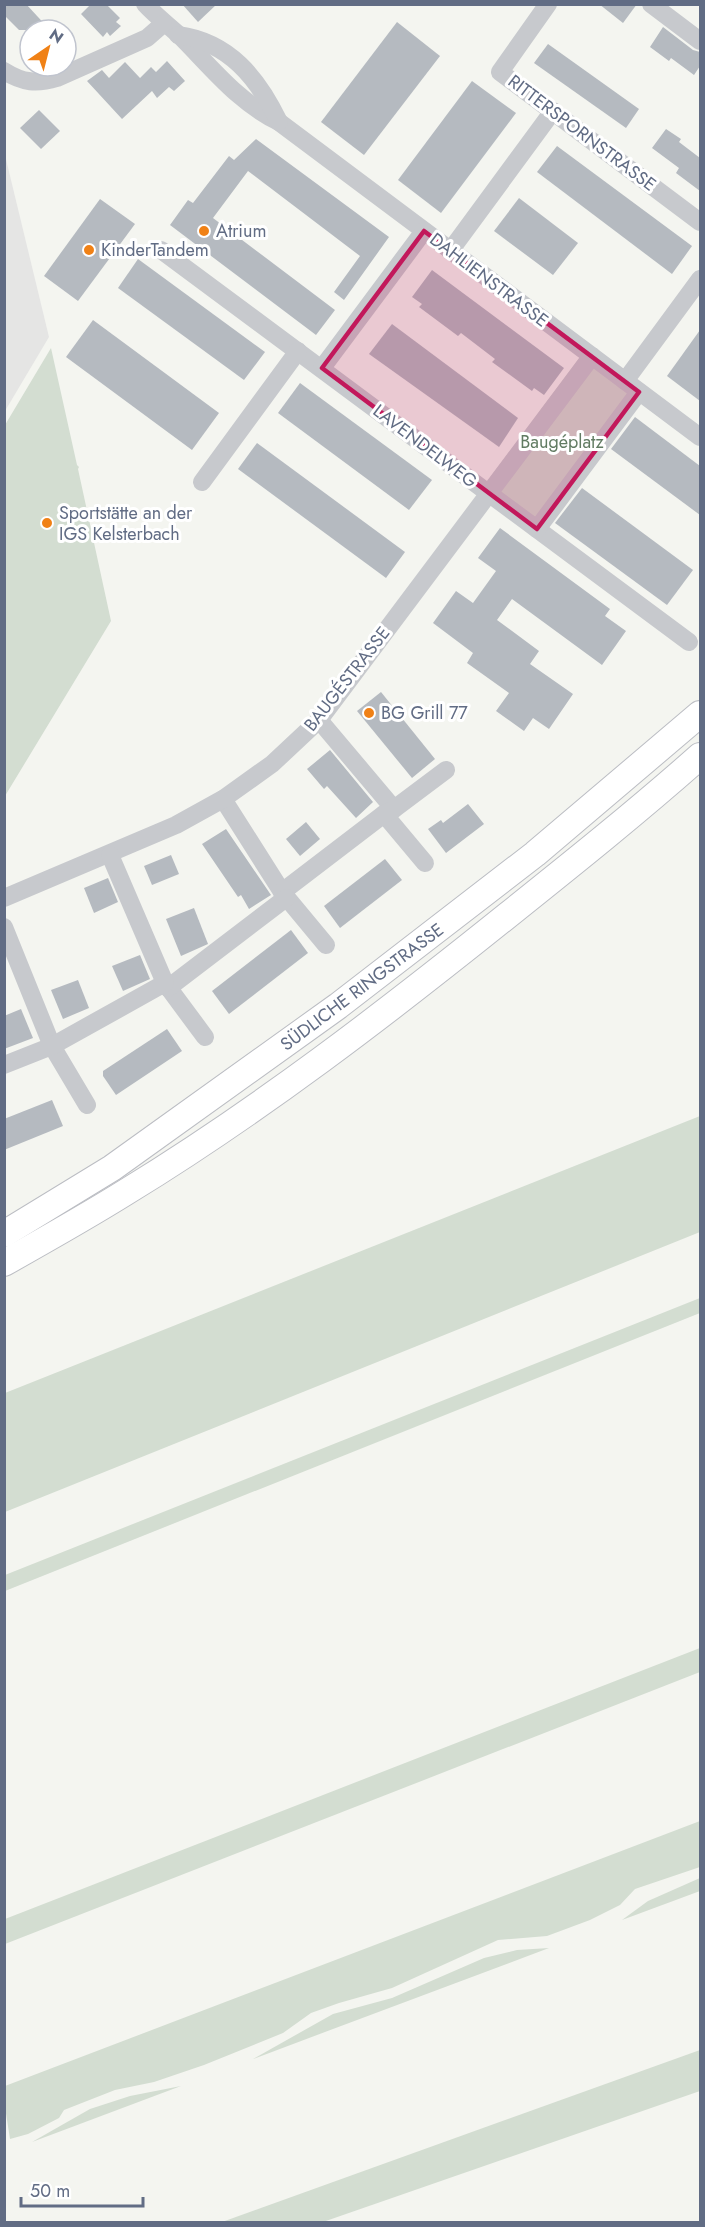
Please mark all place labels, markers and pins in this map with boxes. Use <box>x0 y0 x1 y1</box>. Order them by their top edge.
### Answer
place label: Atrium <box>216 218 267 244</box>
marker: Atrium <box>197 224 211 238</box>
place label: KinderTandem <box>101 237 209 263</box>
marker: KinderTandem <box>82 243 96 257</box>
place label: Sportstätte an der IGS Kelsterbach <box>59 500 193 547</box>
marker: Sportstätte an der IGS Kelsterbach <box>40 516 54 530</box>
place label: BG Grill 77 <box>381 700 468 726</box>
marker: BG Grill 77 <box>362 706 376 720</box>

